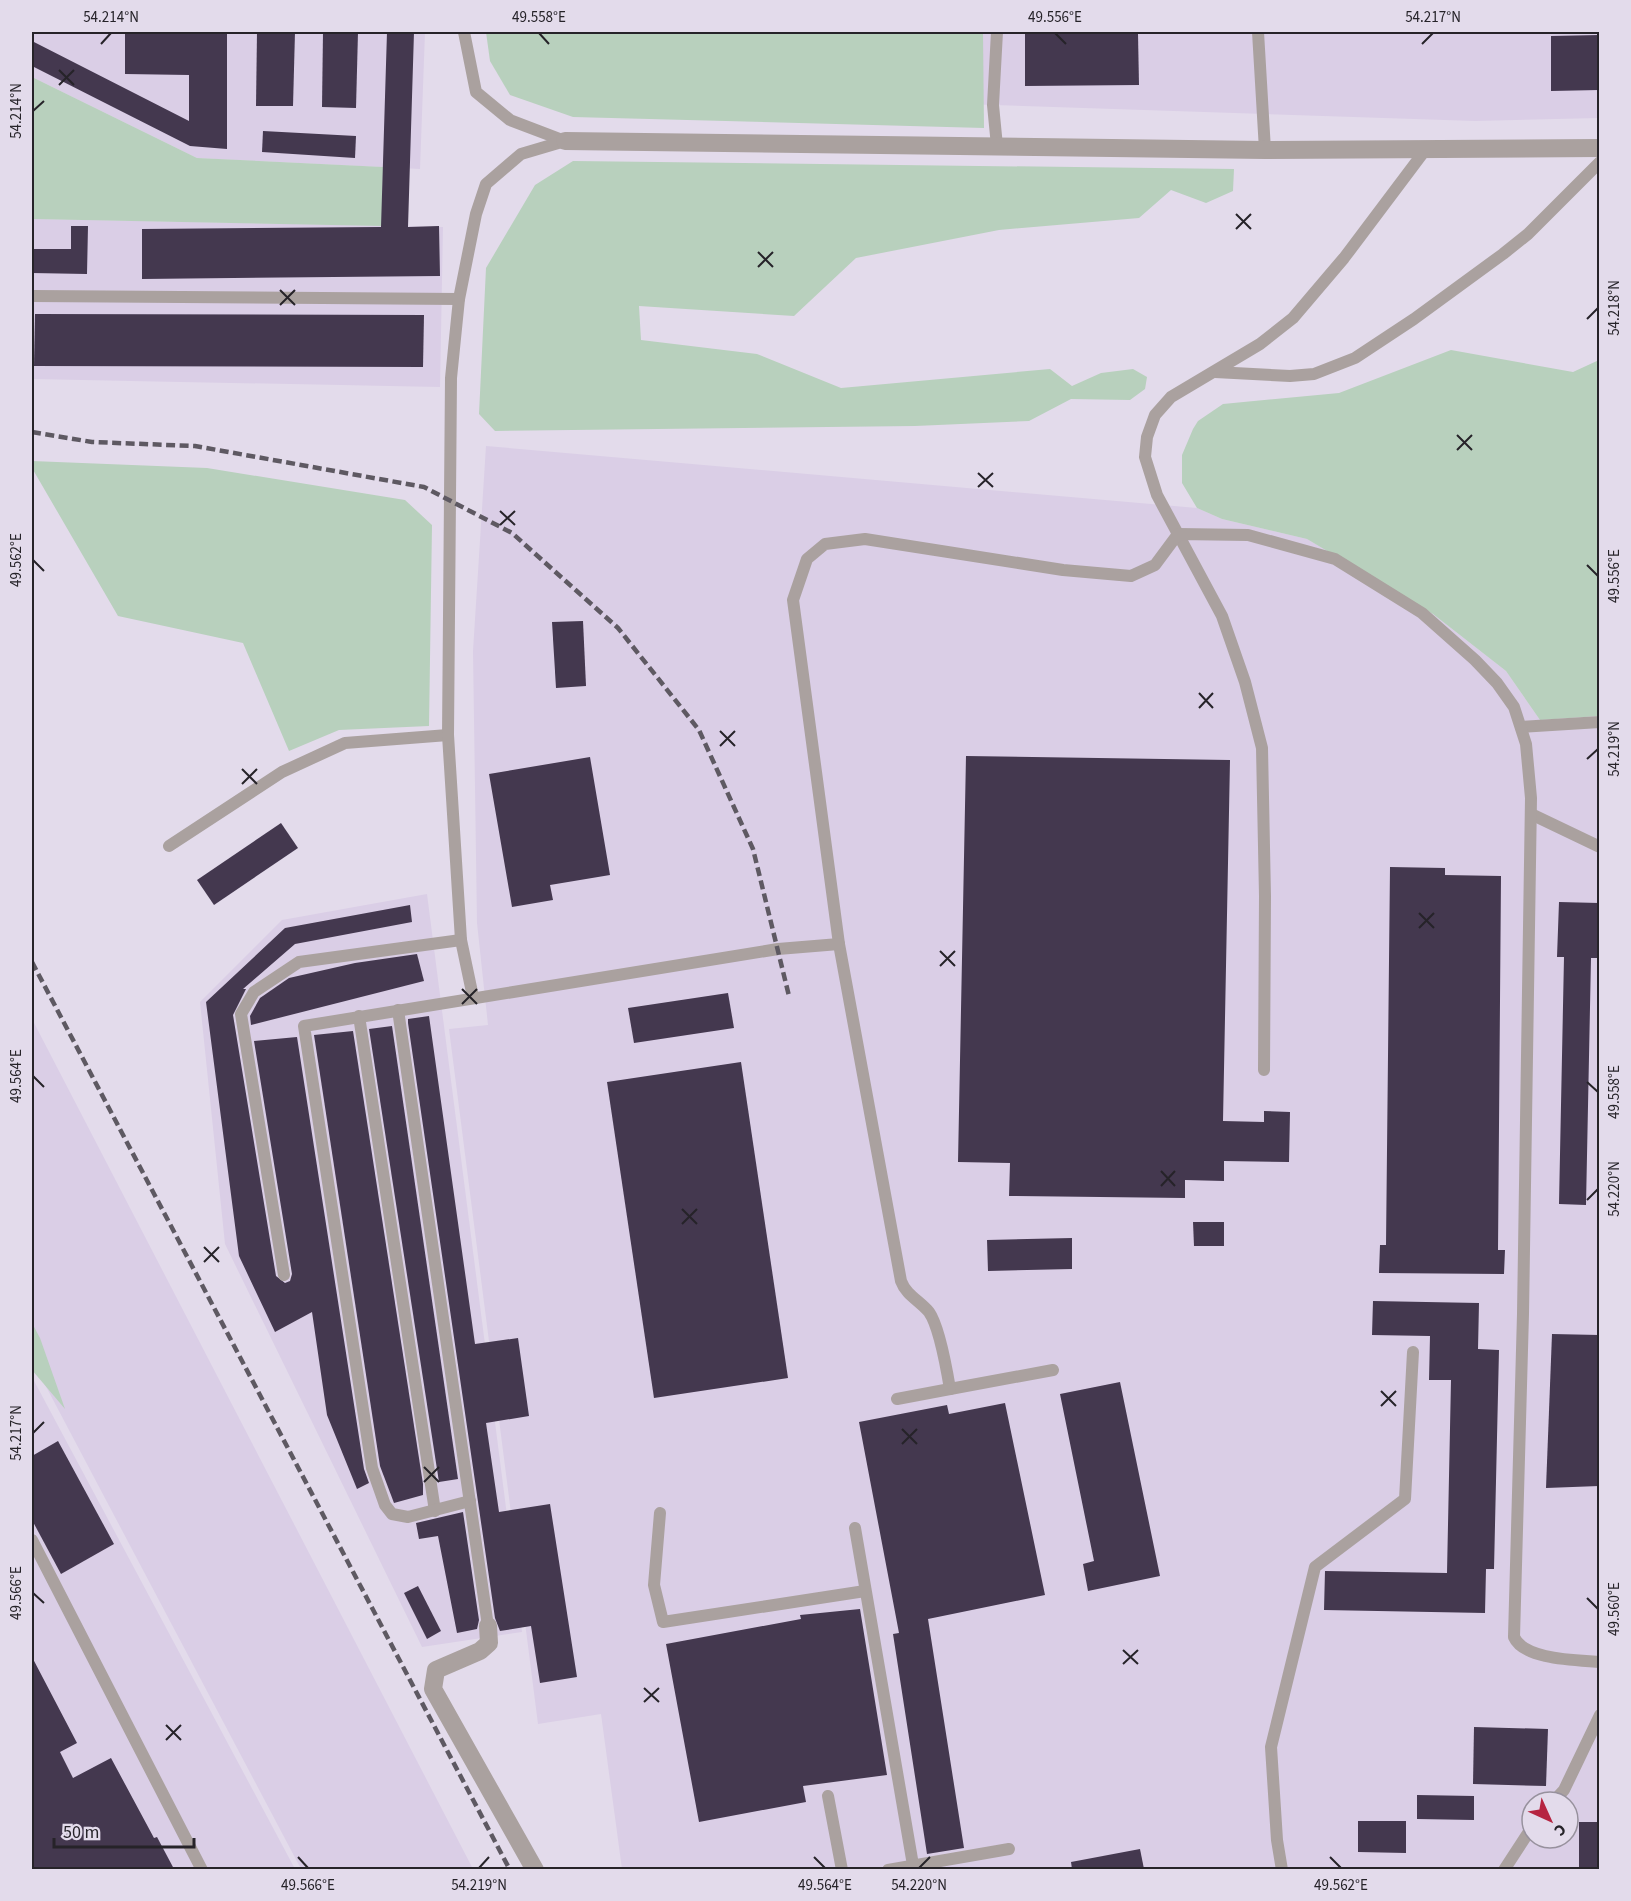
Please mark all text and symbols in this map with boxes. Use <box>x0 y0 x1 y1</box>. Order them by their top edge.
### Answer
text: 54.214°N <box>83 7 139 28</box>
text: 49.558°E <box>512 7 566 28</box>
text: 49.556°E <box>1028 7 1082 28</box>
text: 54.217°N <box>1405 7 1461 28</box>
text: 54.214°N <box>6 83 27 139</box>
text: 54.218°N <box>1604 280 1625 336</box>
text: 49.562°E <box>6 533 27 587</box>
text: 49.556°E <box>1604 549 1625 603</box>
text: 54.219°N <box>1604 721 1625 777</box>
text: 49.564°E <box>6 1049 27 1103</box>
text: 49.558°E <box>1604 1065 1625 1119</box>
text: 54.220°N <box>1604 1161 1625 1217</box>
text: 54.217°N <box>6 1405 27 1461</box>
text: 49.566°E <box>6 1566 27 1620</box>
text: 49.560°E <box>1604 1582 1625 1636</box>
north arrow <box>1520 1790 1580 1850</box>
scale bar <box>54 1811 194 1849</box>
text: С <box>1549 1819 1571 1841</box>
text: 50 m <box>63 1820 99 1845</box>
text: 49.566°E <box>281 1875 335 1896</box>
text: 54.219°N <box>451 1875 507 1896</box>
text: 49.564°E <box>798 1875 852 1896</box>
text: 54.220°N <box>891 1875 947 1896</box>
text: 49.562°E <box>1314 1875 1368 1896</box>

